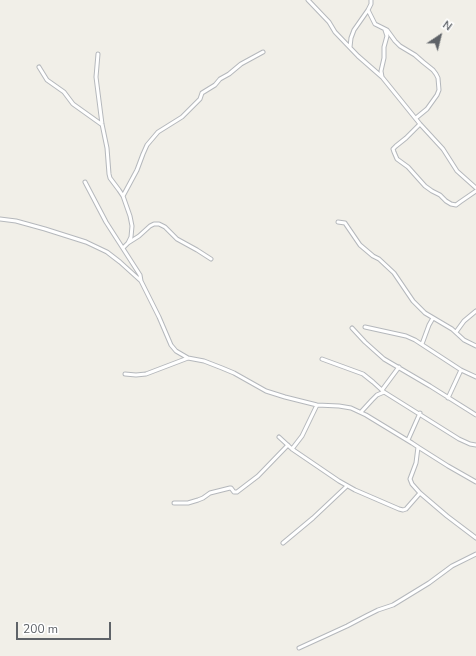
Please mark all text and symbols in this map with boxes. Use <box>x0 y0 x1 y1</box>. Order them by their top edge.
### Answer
north arrow <box>420 16 460 56</box>
text: N <box>439 17 455 34</box>
scale bar <box>18 614 113 640</box>
text: 200 m <box>23 621 58 637</box>

